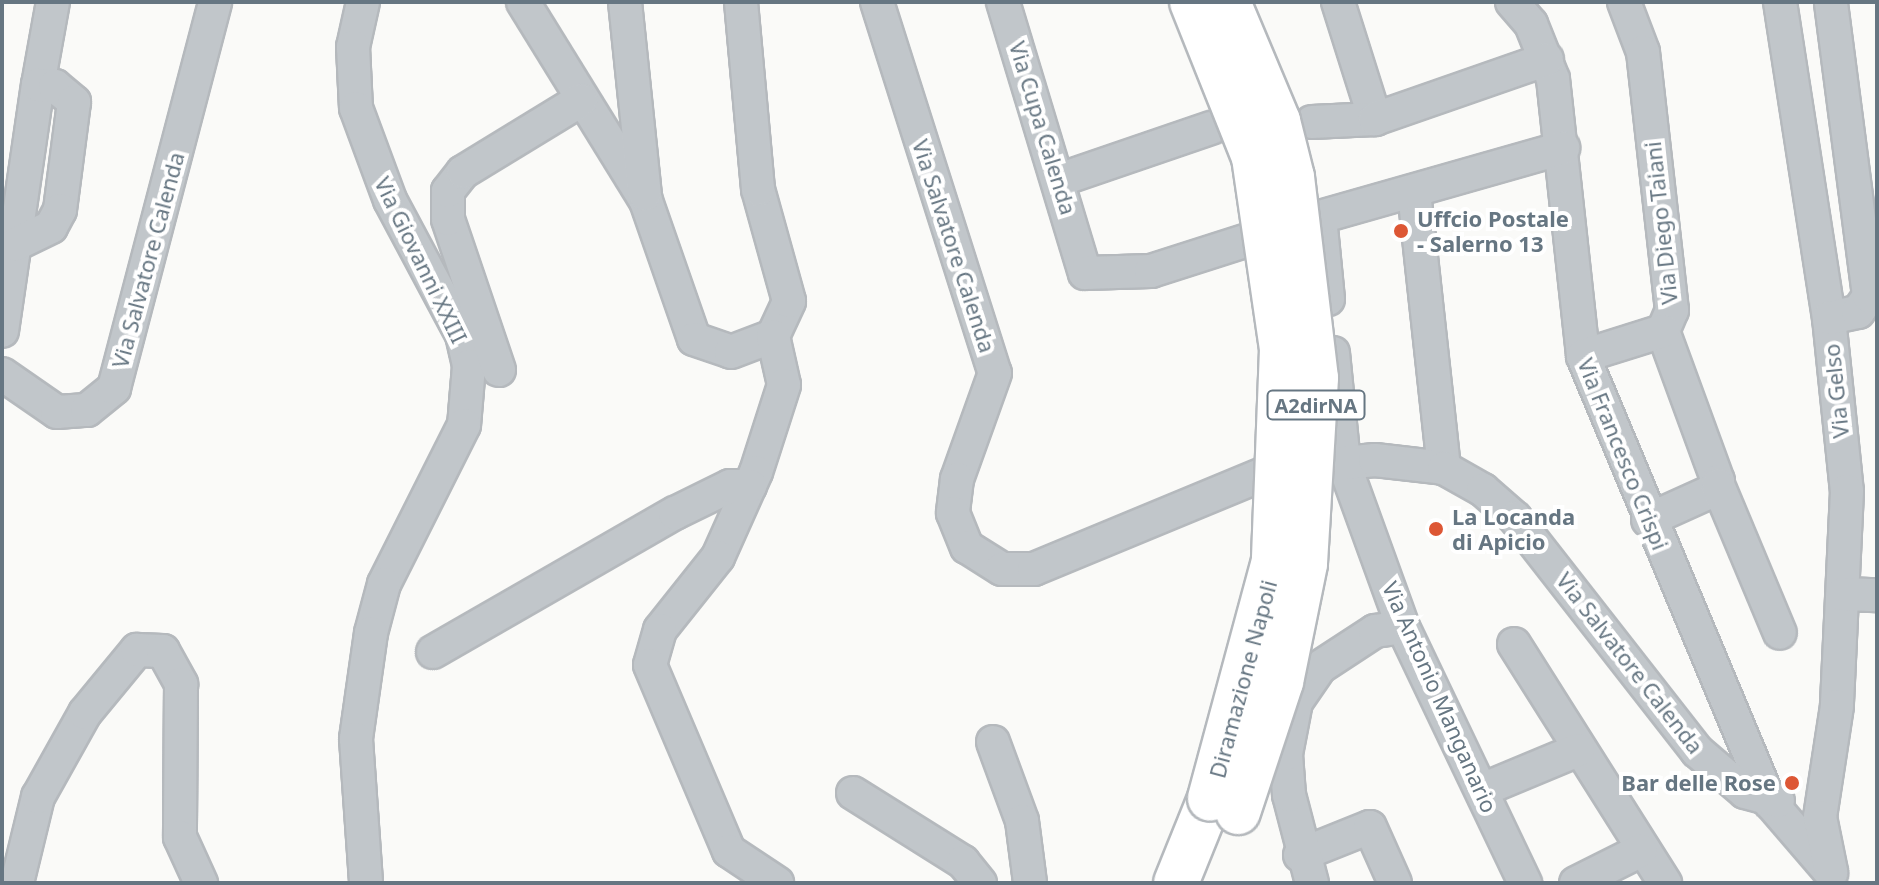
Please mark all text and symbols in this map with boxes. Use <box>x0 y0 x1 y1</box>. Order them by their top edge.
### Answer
street label: Via Cupa Calenda <box>1004 38 1082 218</box>
street label: Via Salvatore Calenda <box>907 136 1001 356</box>
street label: Via Diego Taiani <box>1639 140 1683 306</box>
street label: Via Salvatore Calenda <box>106 149 190 371</box>
street label: Via Giovanni XXIII <box>369 173 473 347</box>
place label: Uffcio Postale - Salerno 13 <box>1417 205 1569 256</box>
marker: Uffcio Postale - Salerno 13 <box>1392 222 1410 240</box>
street label: Via Gelso <box>1818 342 1854 440</box>
street label: Via Francesco Crispi <box>1572 354 1674 554</box>
road number: A2dirNA <box>1266 389 1366 421</box>
place label: La Locanda di Apicio <box>1452 503 1575 554</box>
marker: La Locanda di Apicio <box>1427 520 1445 538</box>
street label: Via Salvatore Calenda <box>1551 567 1709 759</box>
street label: Diramazione Napoli <box>1204 577 1282 781</box>
street label: Via Antonio Manganario <box>1377 577 1503 817</box>
place label: Bar delle Rose <box>1621 770 1776 796</box>
marker: Bar delle Rose <box>1783 774 1801 792</box>

